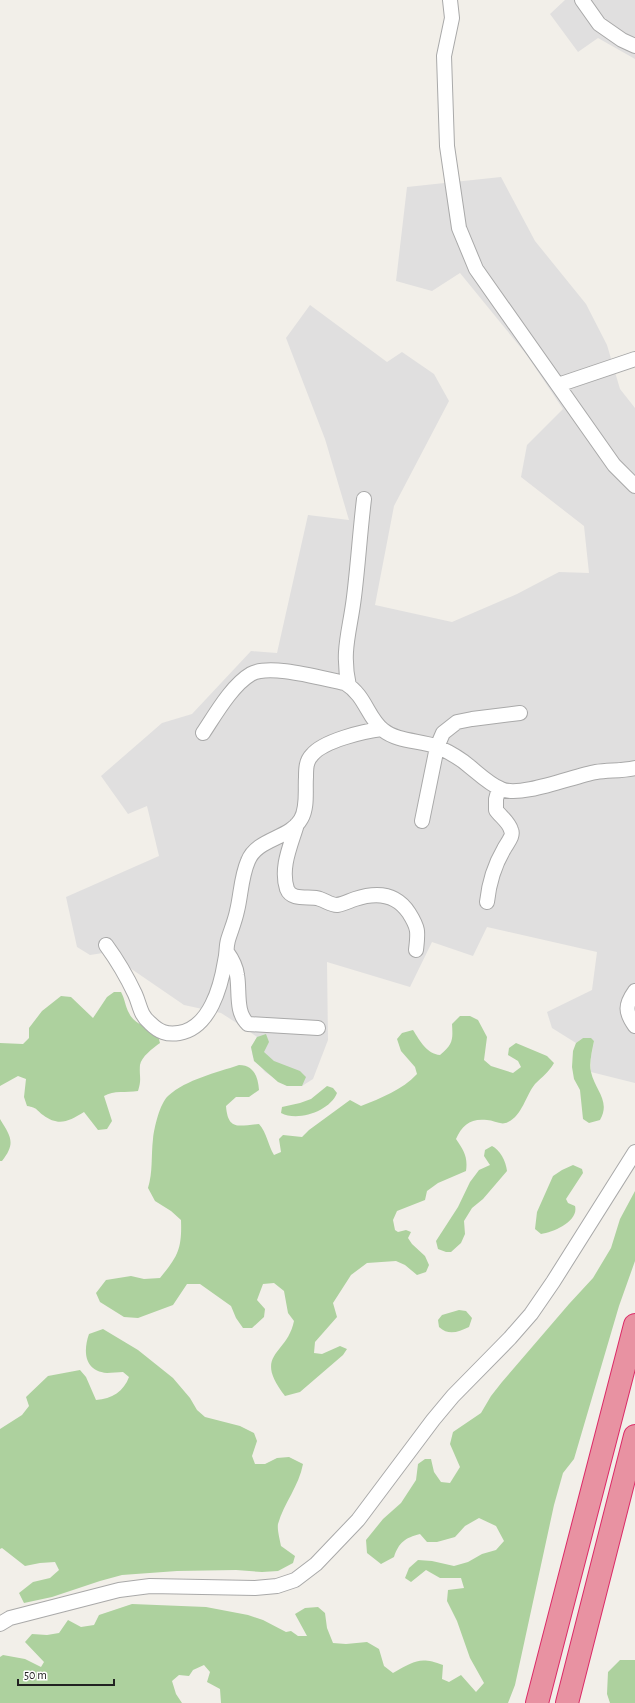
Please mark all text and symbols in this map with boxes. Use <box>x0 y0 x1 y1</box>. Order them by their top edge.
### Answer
scale bar <box>18 1661 114 1687</box>
text: 50 m <box>24 1669 47 1681</box>

